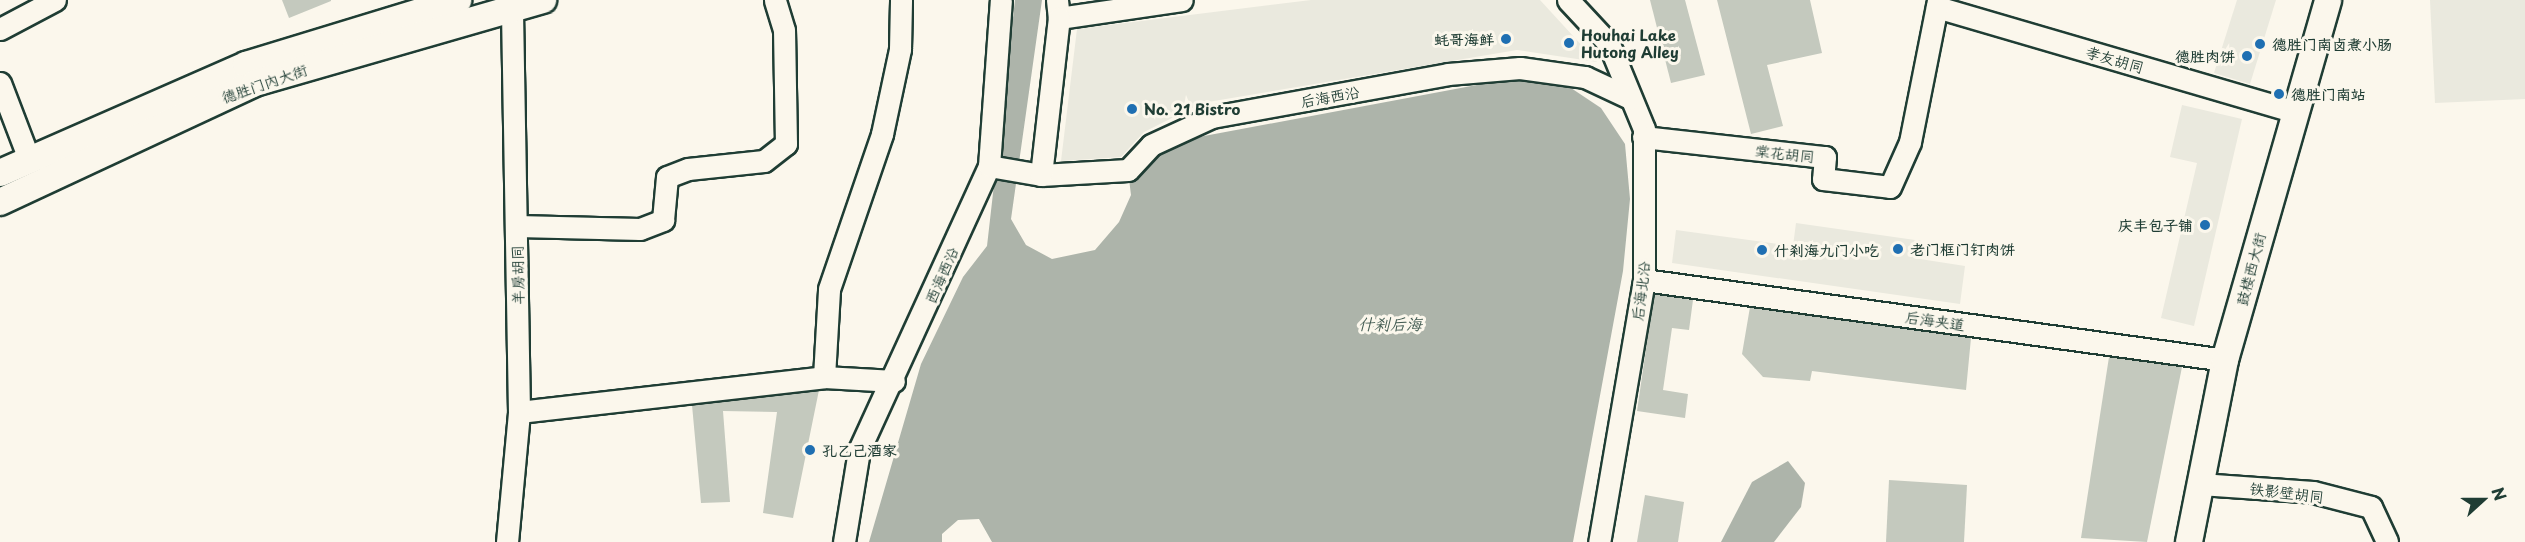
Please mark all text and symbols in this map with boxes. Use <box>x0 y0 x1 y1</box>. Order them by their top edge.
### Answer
place label: Houhai Lake Hutong Alley <box>1581 25 1679 60</box>
place label: 蚝哥海鲜 <box>1434 30 1494 48</box>
marker: 蚝哥海鲜 <box>1499 32 1513 46</box>
place label: 德胜门南卤煮小肠 <box>2272 35 2392 53</box>
marker: Houhai Lake Hutong Alley <box>1562 36 1576 50</box>
marker: 德胜门南卤煮小肠 <box>2253 37 2267 51</box>
street label: 孝友胡同 <box>2084 42 2146 76</box>
place label: 德胜肉饼 <box>2175 47 2235 65</box>
marker: 德胜肉饼 <box>2240 49 2254 63</box>
street label: 德胜门内大街 <box>219 60 309 106</box>
street label: 后海西沿 <box>1299 82 1361 110</box>
place label: 德胜门南站 <box>2291 85 2366 103</box>
marker: 德胜门南站 <box>2272 87 2286 101</box>
place label: No. 21 Bistro <box>1144 100 1242 118</box>
marker: No. 21 Bistro <box>1125 102 1139 116</box>
street label: 棠花胡同 <box>1754 141 1816 165</box>
place label: 庆丰包子铺 <box>2118 216 2193 234</box>
marker: 庆丰包子铺 <box>2198 218 2212 232</box>
street label: 鼓楼西大街 <box>2232 230 2268 308</box>
place label: 老门框门钉肉饼 <box>1910 240 2015 258</box>
place label: 什刹海九门小吃 <box>1774 241 1879 259</box>
marker: 老门框门钉肉饼 <box>1891 242 1905 256</box>
marker: 什刹海九门小吃 <box>1755 243 1769 257</box>
street label: 西海西沿 <box>921 244 961 306</box>
street label: 羊房胡同 <box>507 245 527 305</box>
street label: 后海北沿 <box>1627 260 1653 322</box>
street label: 后海夹道 <box>1904 307 1966 333</box>
water label: 什刹后海 <box>1358 313 1422 333</box>
place label: 孔乙己酒家 <box>822 441 897 459</box>
marker: 孔乙己酒家 <box>803 443 817 457</box>
north arrow <box>2453 470 2513 530</box>
street label: 铁影壁胡同 <box>2249 478 2325 506</box>
text: N <box>2486 483 2513 504</box>

